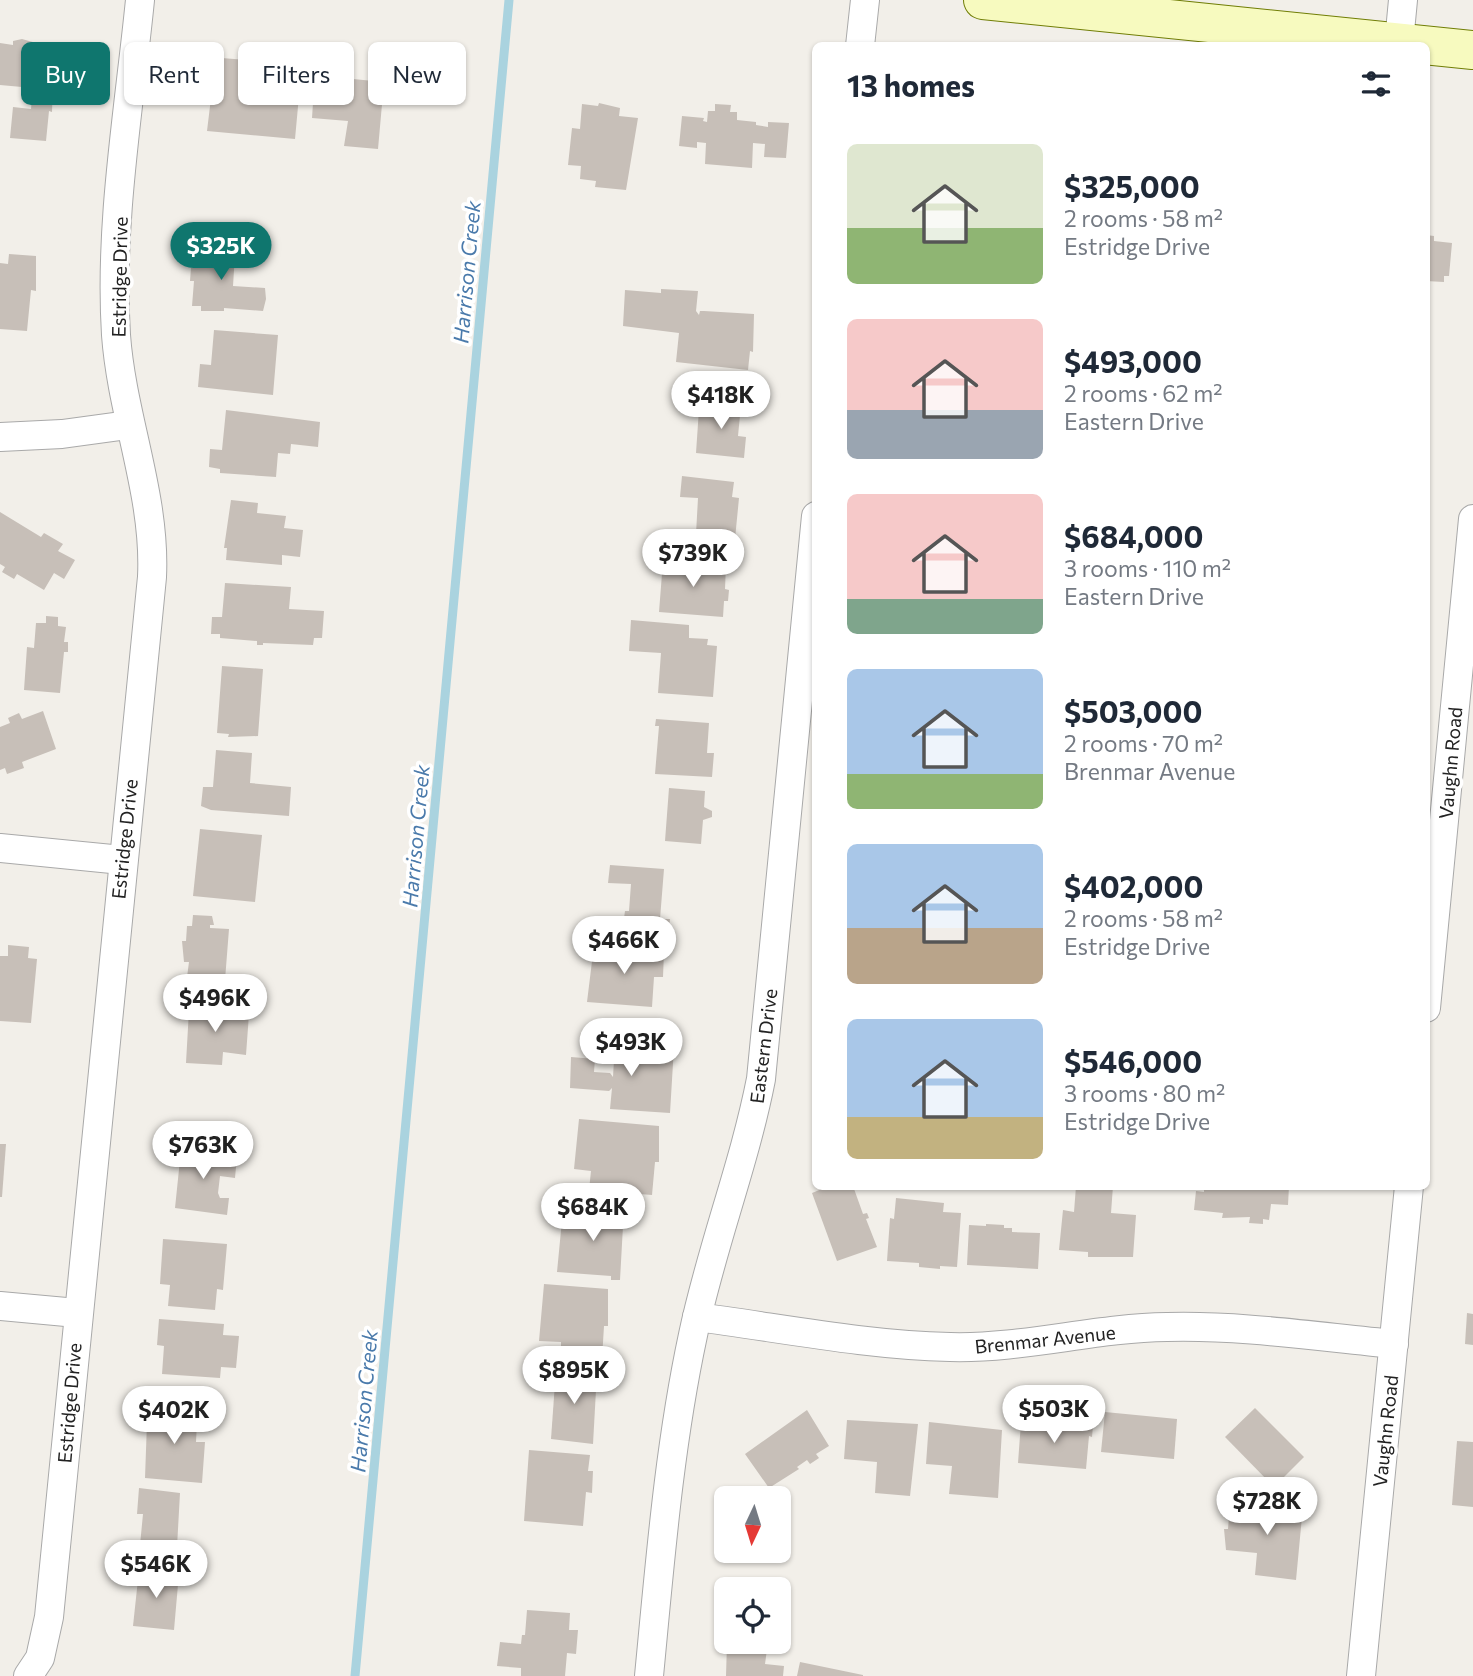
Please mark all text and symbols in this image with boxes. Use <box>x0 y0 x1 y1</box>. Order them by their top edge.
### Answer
chip: Buy <box>21 42 110 105</box>
chip: Rent <box>124 42 224 105</box>
chip: Filters <box>238 42 354 105</box>
chip: New <box>368 42 466 105</box>
icon: filters <box>1357 65 1395 103</box>
text: 13 homes <box>847 66 975 103</box>
text: $325,000 <box>1064 167 1200 204</box>
icon: home <box>903 172 987 256</box>
water label: Harrison Creek <box>447 199 485 344</box>
text: 2 rooms · 58 m² <box>1064 204 1223 232</box>
street label: Estridge Drive <box>106 216 132 338</box>
pin: $325K <box>172 222 270 282</box>
text: $325K <box>186 231 256 259</box>
text: Estridge Drive <box>1064 232 1210 260</box>
text: $493,000 <box>1064 342 1202 379</box>
icon: home <box>903 347 987 431</box>
pin: $418K <box>672 372 770 431</box>
text: 2 rooms · 62 m² <box>1064 379 1223 407</box>
text: $418K <box>687 380 755 408</box>
text: Eastern Drive <box>1064 407 1204 435</box>
text: $684,000 <box>1064 517 1203 554</box>
icon: home <box>903 522 987 606</box>
pin: $739K <box>644 530 742 589</box>
text: $739K <box>658 538 728 566</box>
text: 3 rooms · 110 m² <box>1064 554 1231 582</box>
text: Eastern Drive <box>1064 582 1204 610</box>
text: $503,000 <box>1064 692 1202 729</box>
icon: home <box>903 697 987 781</box>
street label: Vaughn Road <box>1434 706 1466 820</box>
text: 2 rooms · 70 m² <box>1064 729 1223 757</box>
text: Brenmar Avenue <box>1064 757 1235 785</box>
water label: Harrison Creek <box>396 763 434 908</box>
street label: Estridge Drive <box>106 778 142 900</box>
text: $402,000 <box>1064 867 1203 904</box>
icon: home <box>903 872 987 956</box>
text: 2 rooms · 58 m² <box>1064 904 1223 932</box>
pin: $466K <box>575 916 673 976</box>
text: $466K <box>588 925 660 953</box>
text: Estridge Drive <box>1064 932 1210 960</box>
pin: $496K <box>166 974 264 1034</box>
text: $496K <box>179 983 251 1011</box>
street label: Eastern Drive <box>745 987 781 1105</box>
pin: $493K <box>582 1018 680 1078</box>
text: $493K <box>596 1027 666 1055</box>
text: $546,000 <box>1064 1042 1202 1079</box>
icon: home <box>903 1047 987 1131</box>
text: 3 rooms · 80 m² <box>1064 1079 1225 1107</box>
text: Estridge Drive <box>1064 1107 1210 1135</box>
pin: $763K <box>154 1122 252 1181</box>
text: $763K <box>168 1130 238 1158</box>
pin: $684K <box>544 1184 642 1243</box>
text: $684K <box>557 1192 629 1220</box>
street label: Brenmar Avenue <box>973 1320 1117 1358</box>
water label: Harrison Creek <box>344 1328 382 1473</box>
street label: Estridge Drive <box>52 1342 86 1464</box>
pin: $895K <box>525 1346 623 1406</box>
text: $895K <box>538 1355 610 1383</box>
street label: Vaughn Road <box>1368 1374 1402 1488</box>
pin: $402K <box>125 1386 223 1446</box>
pin: $503K <box>1005 1386 1103 1445</box>
text: $503K <box>1018 1394 1090 1422</box>
text: $402K <box>138 1395 210 1423</box>
pin: $728K <box>1218 1478 1316 1537</box>
north arrow <box>714 1486 791 1563</box>
map controls <box>714 1486 791 1654</box>
text: $728K <box>1232 1486 1302 1514</box>
pin: $546K <box>107 1540 205 1600</box>
text: $546K <box>121 1549 192 1577</box>
button: locate <box>714 1577 791 1654</box>

